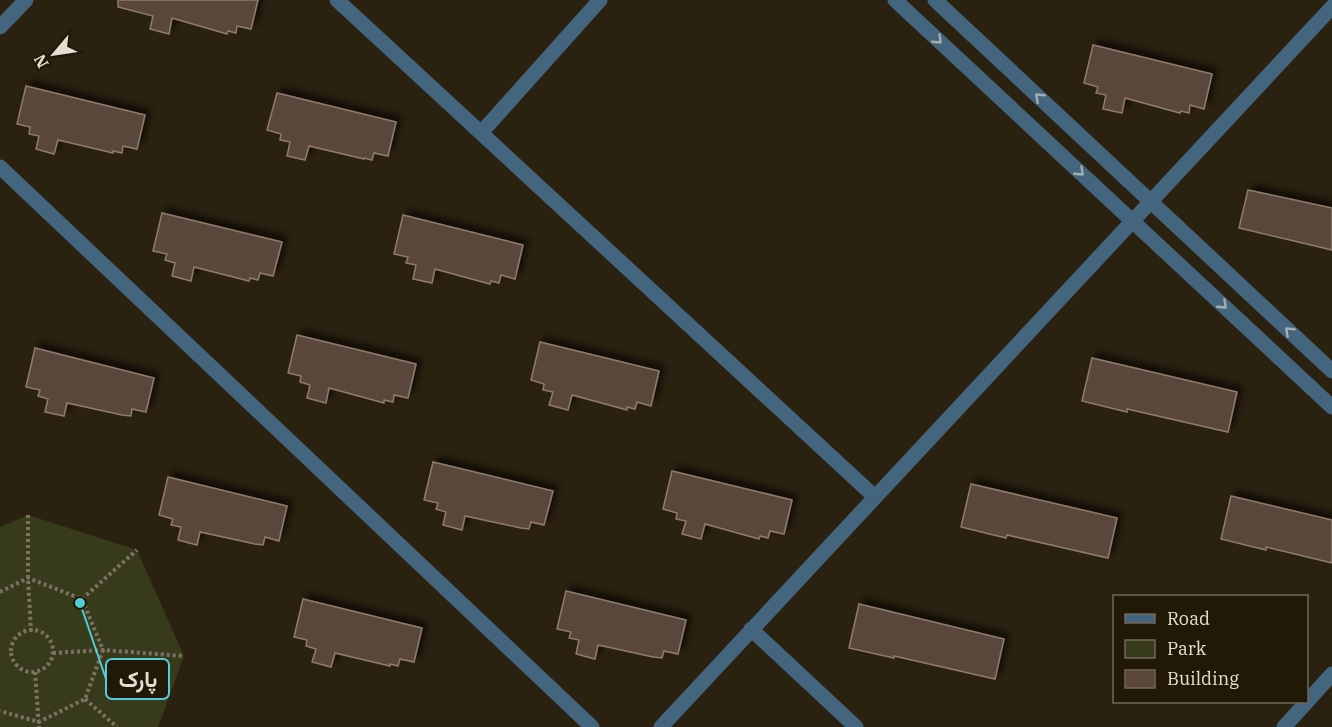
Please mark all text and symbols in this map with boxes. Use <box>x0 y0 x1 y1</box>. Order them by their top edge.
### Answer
north arrow <box>24 24 84 84</box>
one-way arrow <box>931 33 941 44</box>
text: N <box>29 51 53 72</box>
one-way arrow <box>1035 93 1046 104</box>
one-way arrow <box>1073 165 1084 176</box>
one-way arrow <box>1217 298 1227 309</box>
one-way arrow <box>1286 327 1297 338</box>
legend <box>1113 595 1308 703</box>
text: Road <box>1167 607 1210 630</box>
text: Park <box>1167 637 1207 660</box>
callout: پارک <box>106 659 169 699</box>
text: پارک <box>119 664 157 695</box>
text: Building <box>1167 667 1239 690</box>

